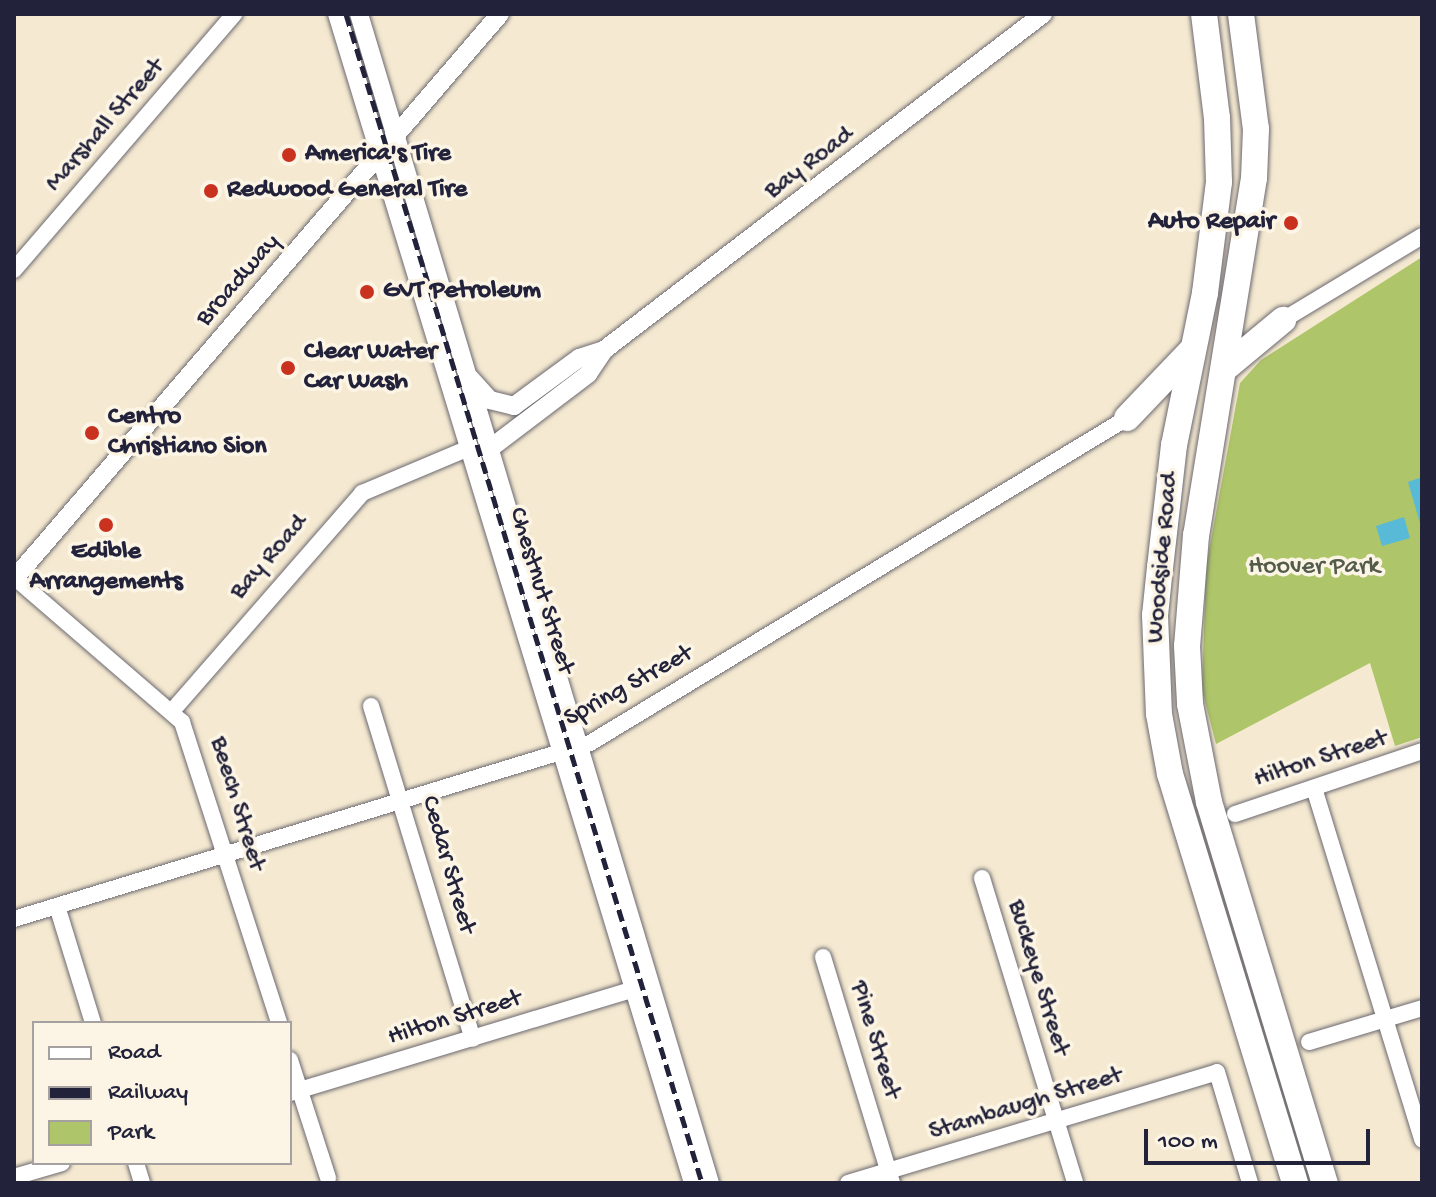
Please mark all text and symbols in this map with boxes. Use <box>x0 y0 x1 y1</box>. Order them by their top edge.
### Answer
street label: Marshall Street <box>40 53 172 199</box>
street label: Bay Road <box>759 120 861 208</box>
place label: America's Tire <box>305 139 451 171</box>
marker: America's Tire <box>280 146 298 164</box>
place label: Redwood General Tire <box>227 175 467 207</box>
marker: Redwood General Tire <box>202 182 220 200</box>
place label: Auto Repair <box>1148 207 1275 239</box>
marker: Auto Repair <box>1282 214 1300 232</box>
street label: Broadway <box>190 228 288 334</box>
place label: GVT Petroleum <box>383 276 541 308</box>
marker: GVT Petroleum <box>358 283 376 301</box>
place label: Clear Water Car Wash <box>304 337 437 398</box>
marker: Clear Water Car Wash <box>279 359 297 377</box>
place label: Centro Christiano Sion <box>108 402 267 464</box>
marker: Centro Christiano Sion <box>83 424 101 442</box>
street label: Woodside Road <box>1141 471 1187 645</box>
street label: Chestnut Street <box>500 504 580 678</box>
street label: Bay Road <box>224 509 316 607</box>
marker: Edible Arrangements <box>97 516 115 534</box>
place label: Edible Arrangements <box>29 537 183 598</box>
park label: Hoover Park <box>1248 552 1380 584</box>
street label: Spring Street <box>559 639 699 735</box>
street label: Hilton Street <box>1250 724 1392 796</box>
street label: Beech Street <box>201 733 271 875</box>
street label: Cedar Street <box>412 793 482 937</box>
street label: Buckeye Street <box>999 896 1075 1060</box>
street label: Pine Street <box>841 977 907 1103</box>
street label: Hilton Street <box>384 984 526 1054</box>
legend <box>32 1021 292 1165</box>
text: Road <box>108 1039 160 1068</box>
street label: Stambaugh Street <box>926 1061 1126 1149</box>
text: Railway <box>108 1079 188 1108</box>
scale bar <box>1148 1113 1374 1163</box>
text: Park <box>108 1119 154 1148</box>
text: 100 m <box>1158 1128 1218 1157</box>

